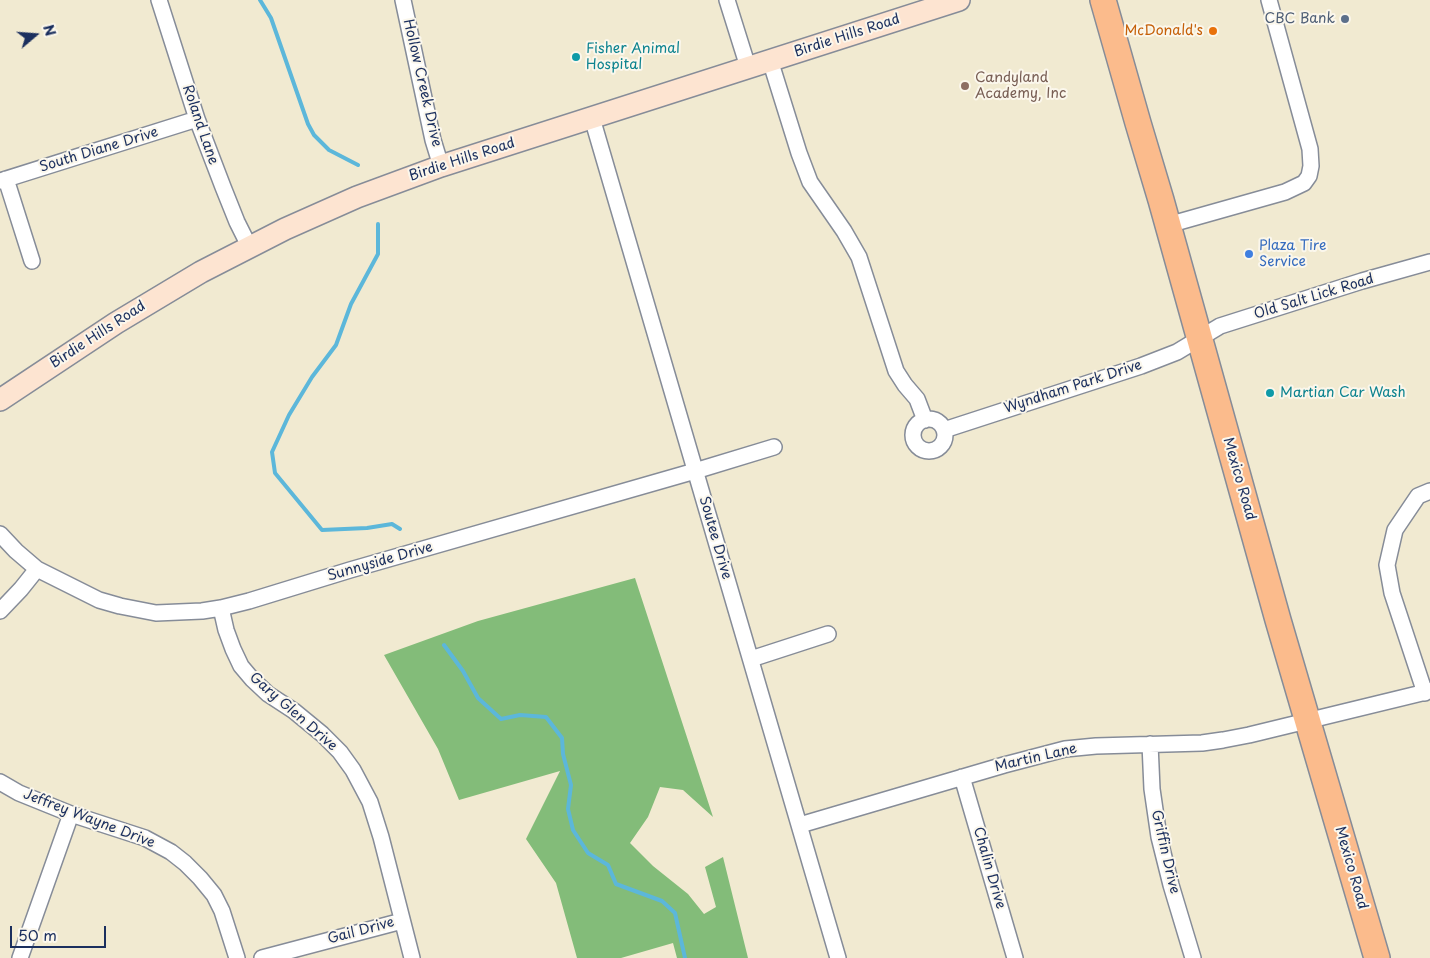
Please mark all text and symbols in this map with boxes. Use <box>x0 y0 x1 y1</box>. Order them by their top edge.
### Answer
north arrow <box>10 10 60 60</box>
street label: Birdie Hills Road <box>792 11 902 61</box>
place label: CBC Bank <box>1265 11 1335 27</box>
marker: CBC Bank <box>1339 13 1351 25</box>
street label: Hollow Creek Drive <box>399 17 445 149</box>
text: N <box>38 22 61 39</box>
place label: McDonald's <box>1124 23 1203 39</box>
marker: McDonald's <box>1207 25 1219 37</box>
place label: Fisher Animal Hospital <box>586 41 680 74</box>
marker: Fisher Animal Hospital <box>570 51 582 63</box>
place label: Candyland Academy, Inc <box>975 70 1066 102</box>
marker: Candyland Academy, Inc <box>959 80 971 92</box>
street label: Roland Lane <box>178 83 222 167</box>
street label: South Diane Drive <box>38 124 160 176</box>
street label: Birdie Hills Road <box>407 135 517 185</box>
place label: Plaza Tire Service <box>1259 238 1326 270</box>
marker: Plaza Tire Service <box>1243 248 1255 260</box>
street label: Old Salt Lick Road <box>1252 271 1376 323</box>
street label: Birdie Hills Road <box>47 298 149 372</box>
street label: Wyndham Park Drive <box>1002 357 1144 417</box>
place label: Martian Car Wash <box>1280 385 1406 401</box>
marker: Martian Car Wash <box>1264 387 1276 399</box>
street label: Mexico Road <box>1219 436 1259 522</box>
street label: Soutee Drive <box>695 495 735 581</box>
street label: Sunnyside Drive <box>325 539 435 585</box>
street label: Gary Glen Drive <box>246 669 340 755</box>
street label: Martin Lane <box>993 740 1079 776</box>
street label: Jeffrey Wayne Drive <box>21 786 157 852</box>
street label: Griffin Drive <box>1147 809 1183 895</box>
street label: Chalin Drive <box>969 825 1009 911</box>
street label: Mexico Road <box>1331 825 1371 911</box>
street label: Gail Drive <box>326 914 396 948</box>
scale bar <box>12 916 109 948</box>
text: 50 m <box>18 923 57 946</box>

